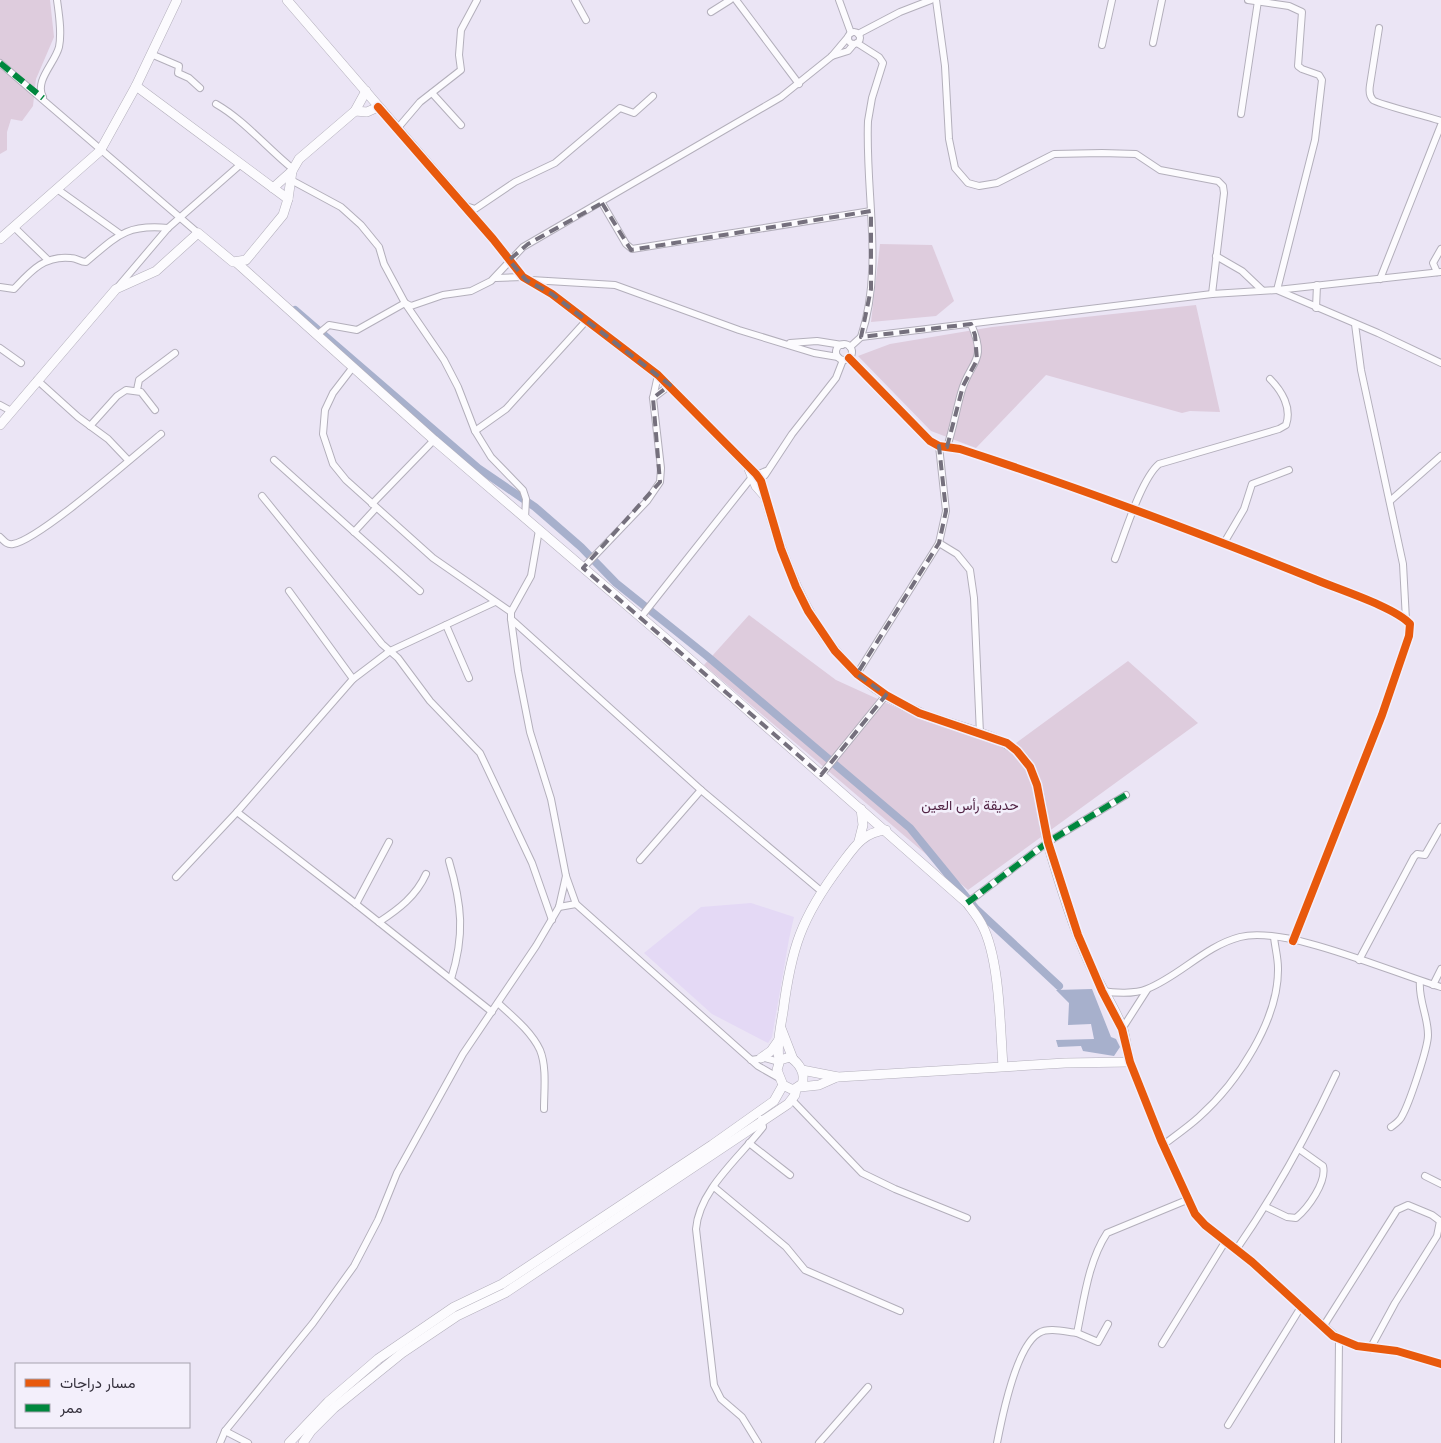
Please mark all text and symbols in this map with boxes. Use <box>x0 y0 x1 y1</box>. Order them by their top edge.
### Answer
park label: حديقة رأس العين <box>921 795 1019 814</box>
legend <box>15 1363 190 1428</box>
text: مسار دراجات <box>60 1372 135 1392</box>
text: ممر <box>59 1397 82 1417</box>

